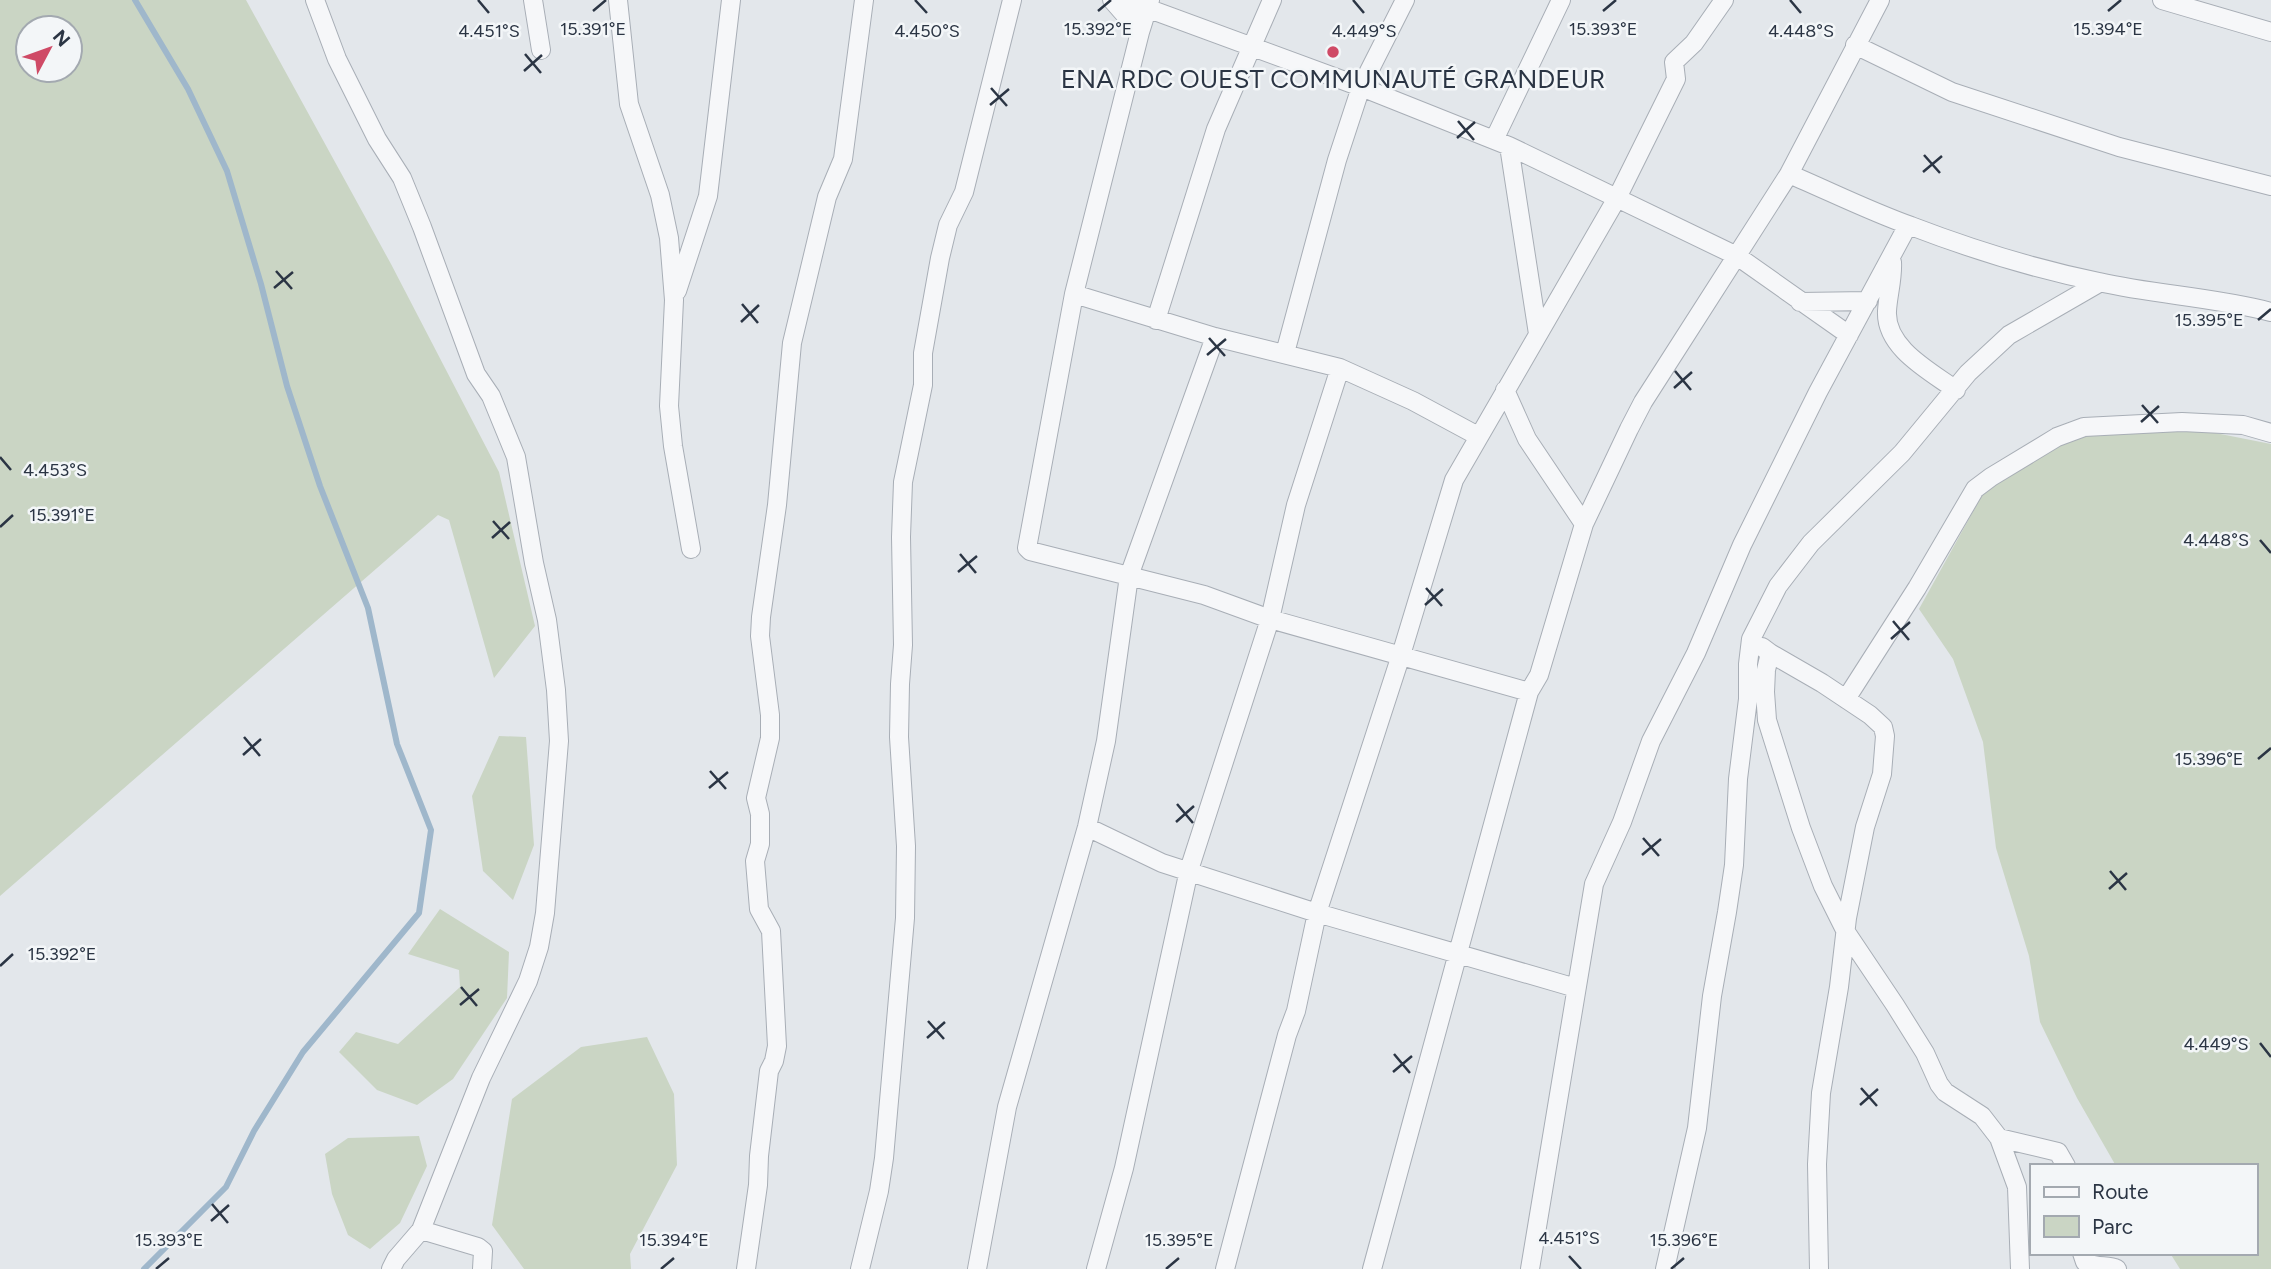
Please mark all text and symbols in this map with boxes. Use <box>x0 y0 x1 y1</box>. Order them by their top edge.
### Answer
north arrow <box>14 14 84 84</box>
text: 15.391°E <box>560 18 626 40</box>
text: 15.392°E <box>1064 18 1132 40</box>
text: 15.393°E <box>1569 18 1637 40</box>
text: 15.394°E <box>2073 18 2143 40</box>
text: 4.451°S <box>458 20 520 42</box>
text: 4.450°S <box>894 20 960 42</box>
text: 4.449°S <box>1331 20 1397 42</box>
text: 4.448°S <box>1768 20 1834 42</box>
text: N <box>48 25 75 51</box>
marker: ENA RDC OUEST COMMUNAUTÉ GRANDEUR <box>1325 44 1341 60</box>
place label: ENA RDC OUEST COMMUNAUTÉ GRANDEUR <box>1061 63 1605 95</box>
text: 15.395°E <box>2174 309 2244 331</box>
text: 4.453°S <box>23 459 87 481</box>
text: 15.391°E <box>29 504 95 526</box>
text: 4.448°S <box>2183 529 2249 551</box>
text: 15.396°E <box>2175 748 2244 770</box>
text: 15.392°E <box>28 943 96 965</box>
text: 4.449°S <box>2183 1033 2249 1055</box>
legend <box>2030 1164 2257 1255</box>
text: Route <box>2092 1179 2148 1204</box>
text: Parc <box>2092 1214 2133 1239</box>
text: 4.451°S <box>1538 1227 1600 1249</box>
text: 15.393°E <box>135 1229 203 1251</box>
text: 15.394°E <box>639 1229 709 1251</box>
text: 15.395°E <box>1144 1229 1214 1251</box>
text: 15.396°E <box>1650 1229 1719 1251</box>

